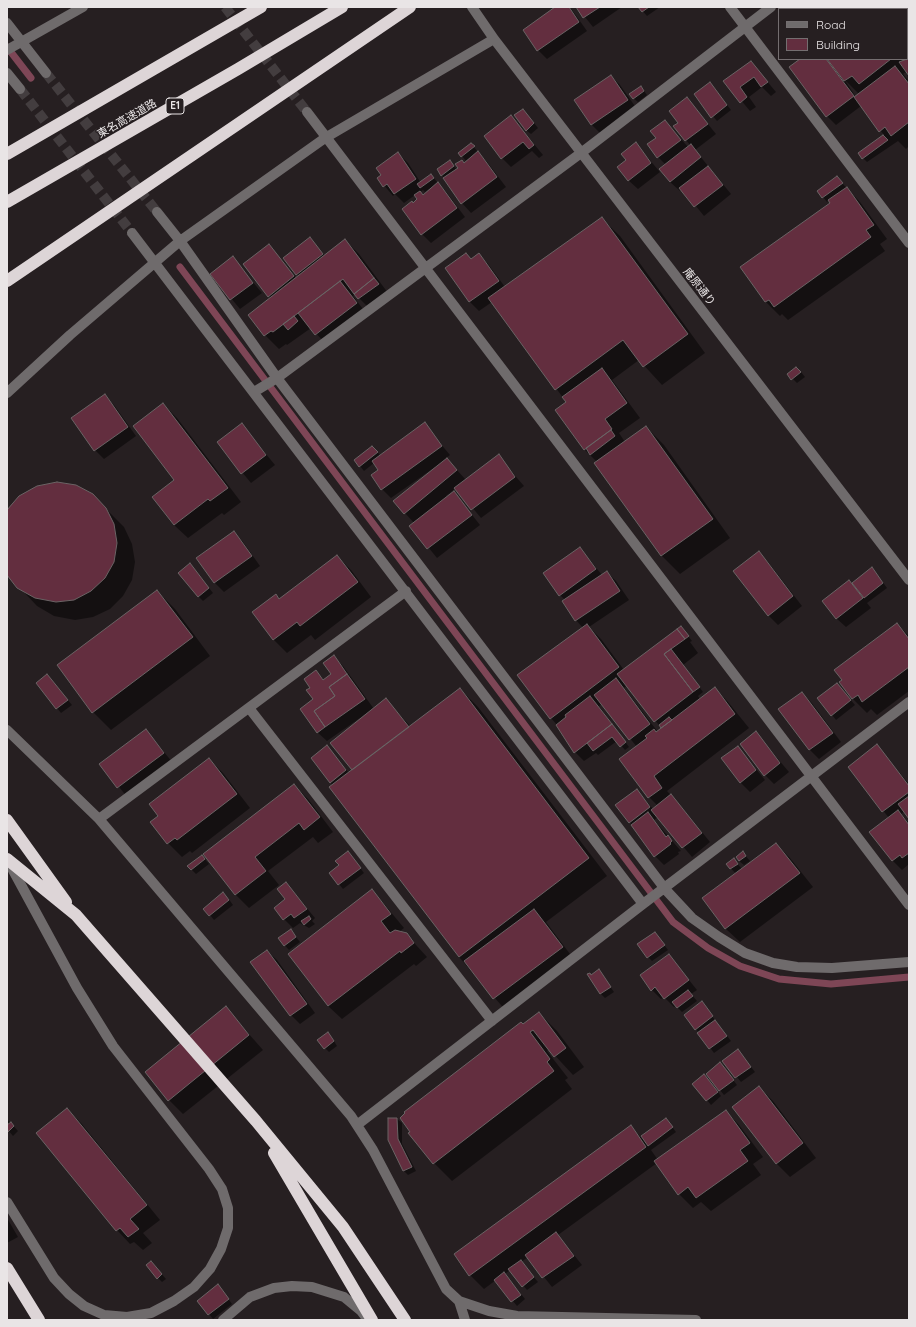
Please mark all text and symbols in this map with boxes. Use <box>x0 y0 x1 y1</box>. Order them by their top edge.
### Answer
legend <box>778 8 908 60</box>
text: Road <box>816 17 846 32</box>
text: Building <box>816 37 860 52</box>
street label: 東名高速道路 <box>95 97 159 141</box>
road number: E1 <box>166 98 184 114</box>
street label: 庵原通り <box>680 266 718 308</box>

